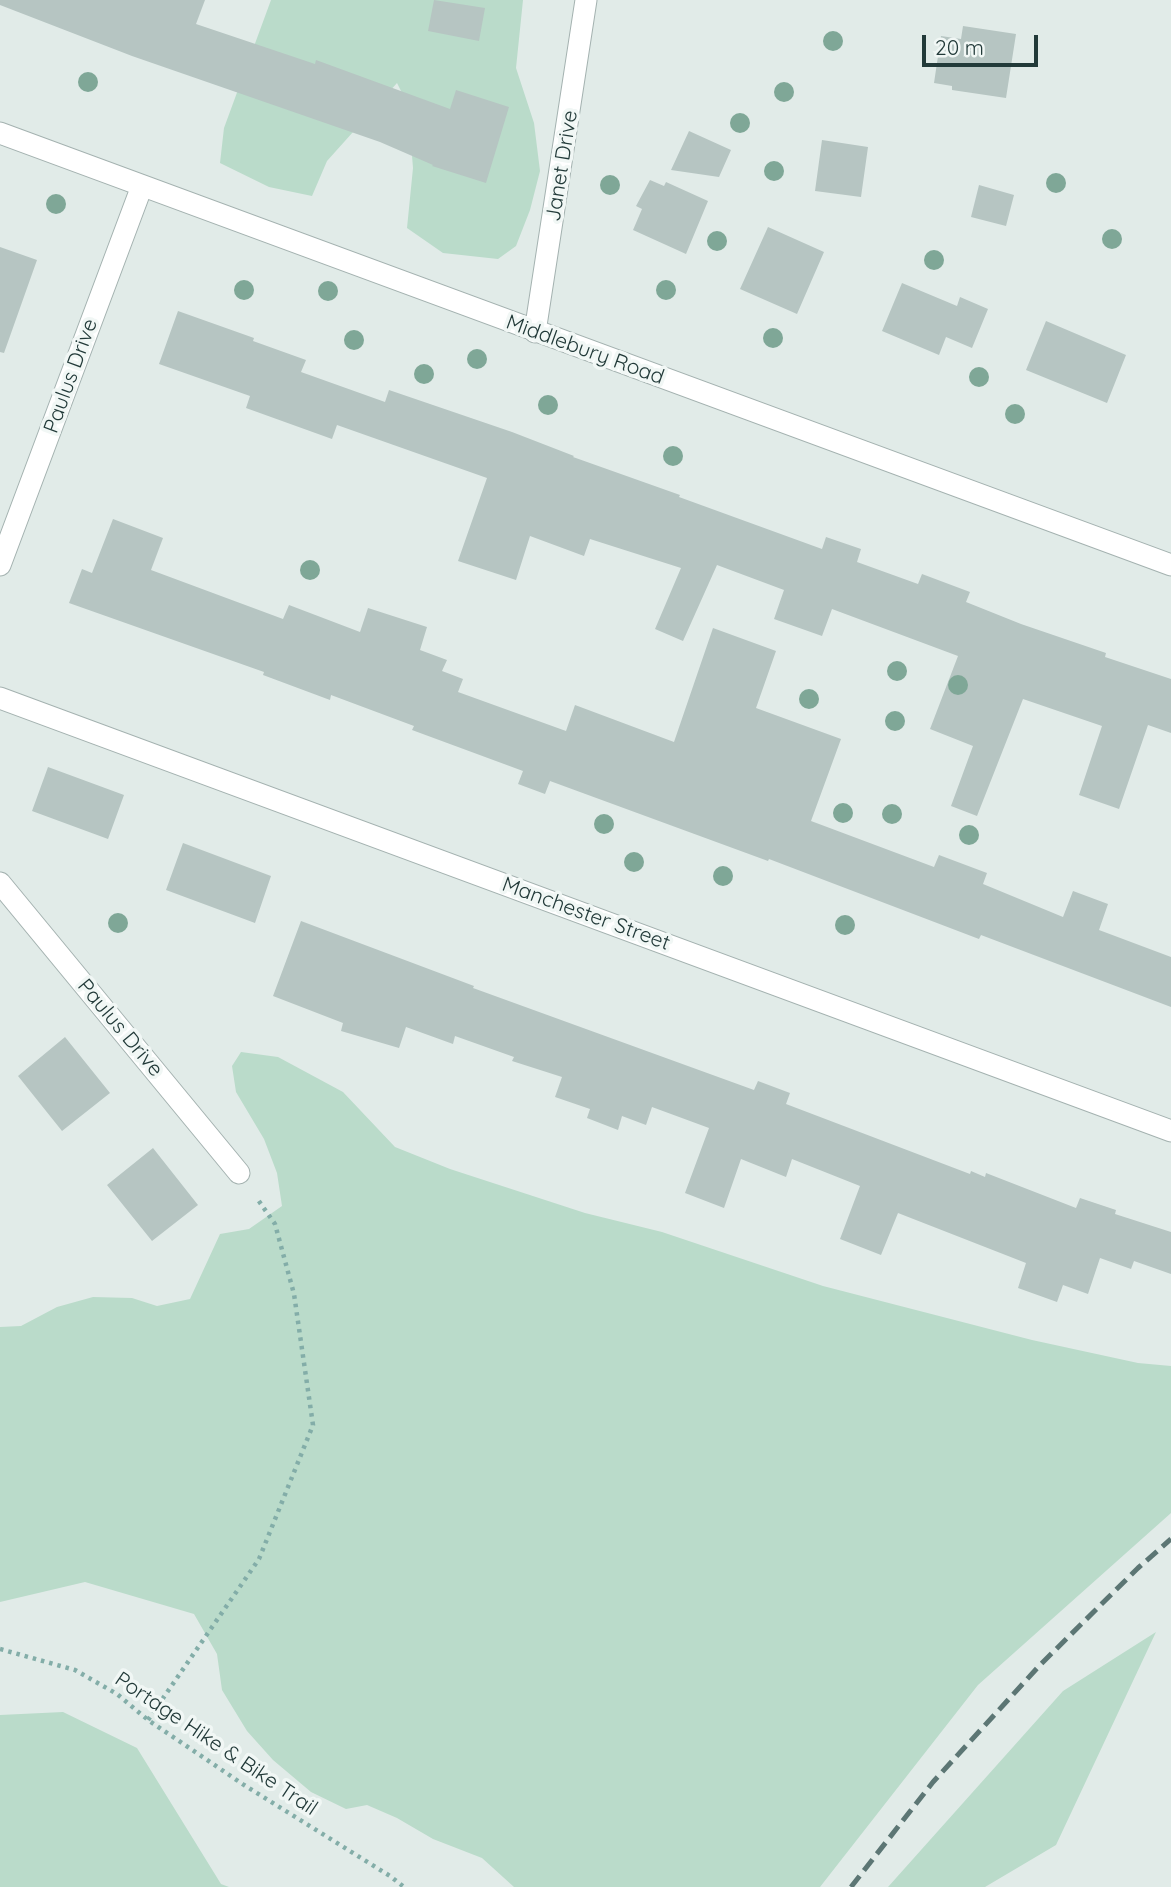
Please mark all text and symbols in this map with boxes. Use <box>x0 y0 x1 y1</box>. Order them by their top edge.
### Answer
scale bar <box>926 21 1042 65</box>
text: 20 m <box>935 34 984 60</box>
street label: Janet Drive <box>541 109 583 223</box>
street label: Middlebury Road <box>503 310 667 390</box>
street label: Paulus Drive <box>39 315 103 437</box>
street label: Manchester Street <box>499 872 673 956</box>
street label: Paulus Drive <box>72 974 168 1082</box>
street label: Portage Hike & Bike Trail <box>110 1667 322 1821</box>

